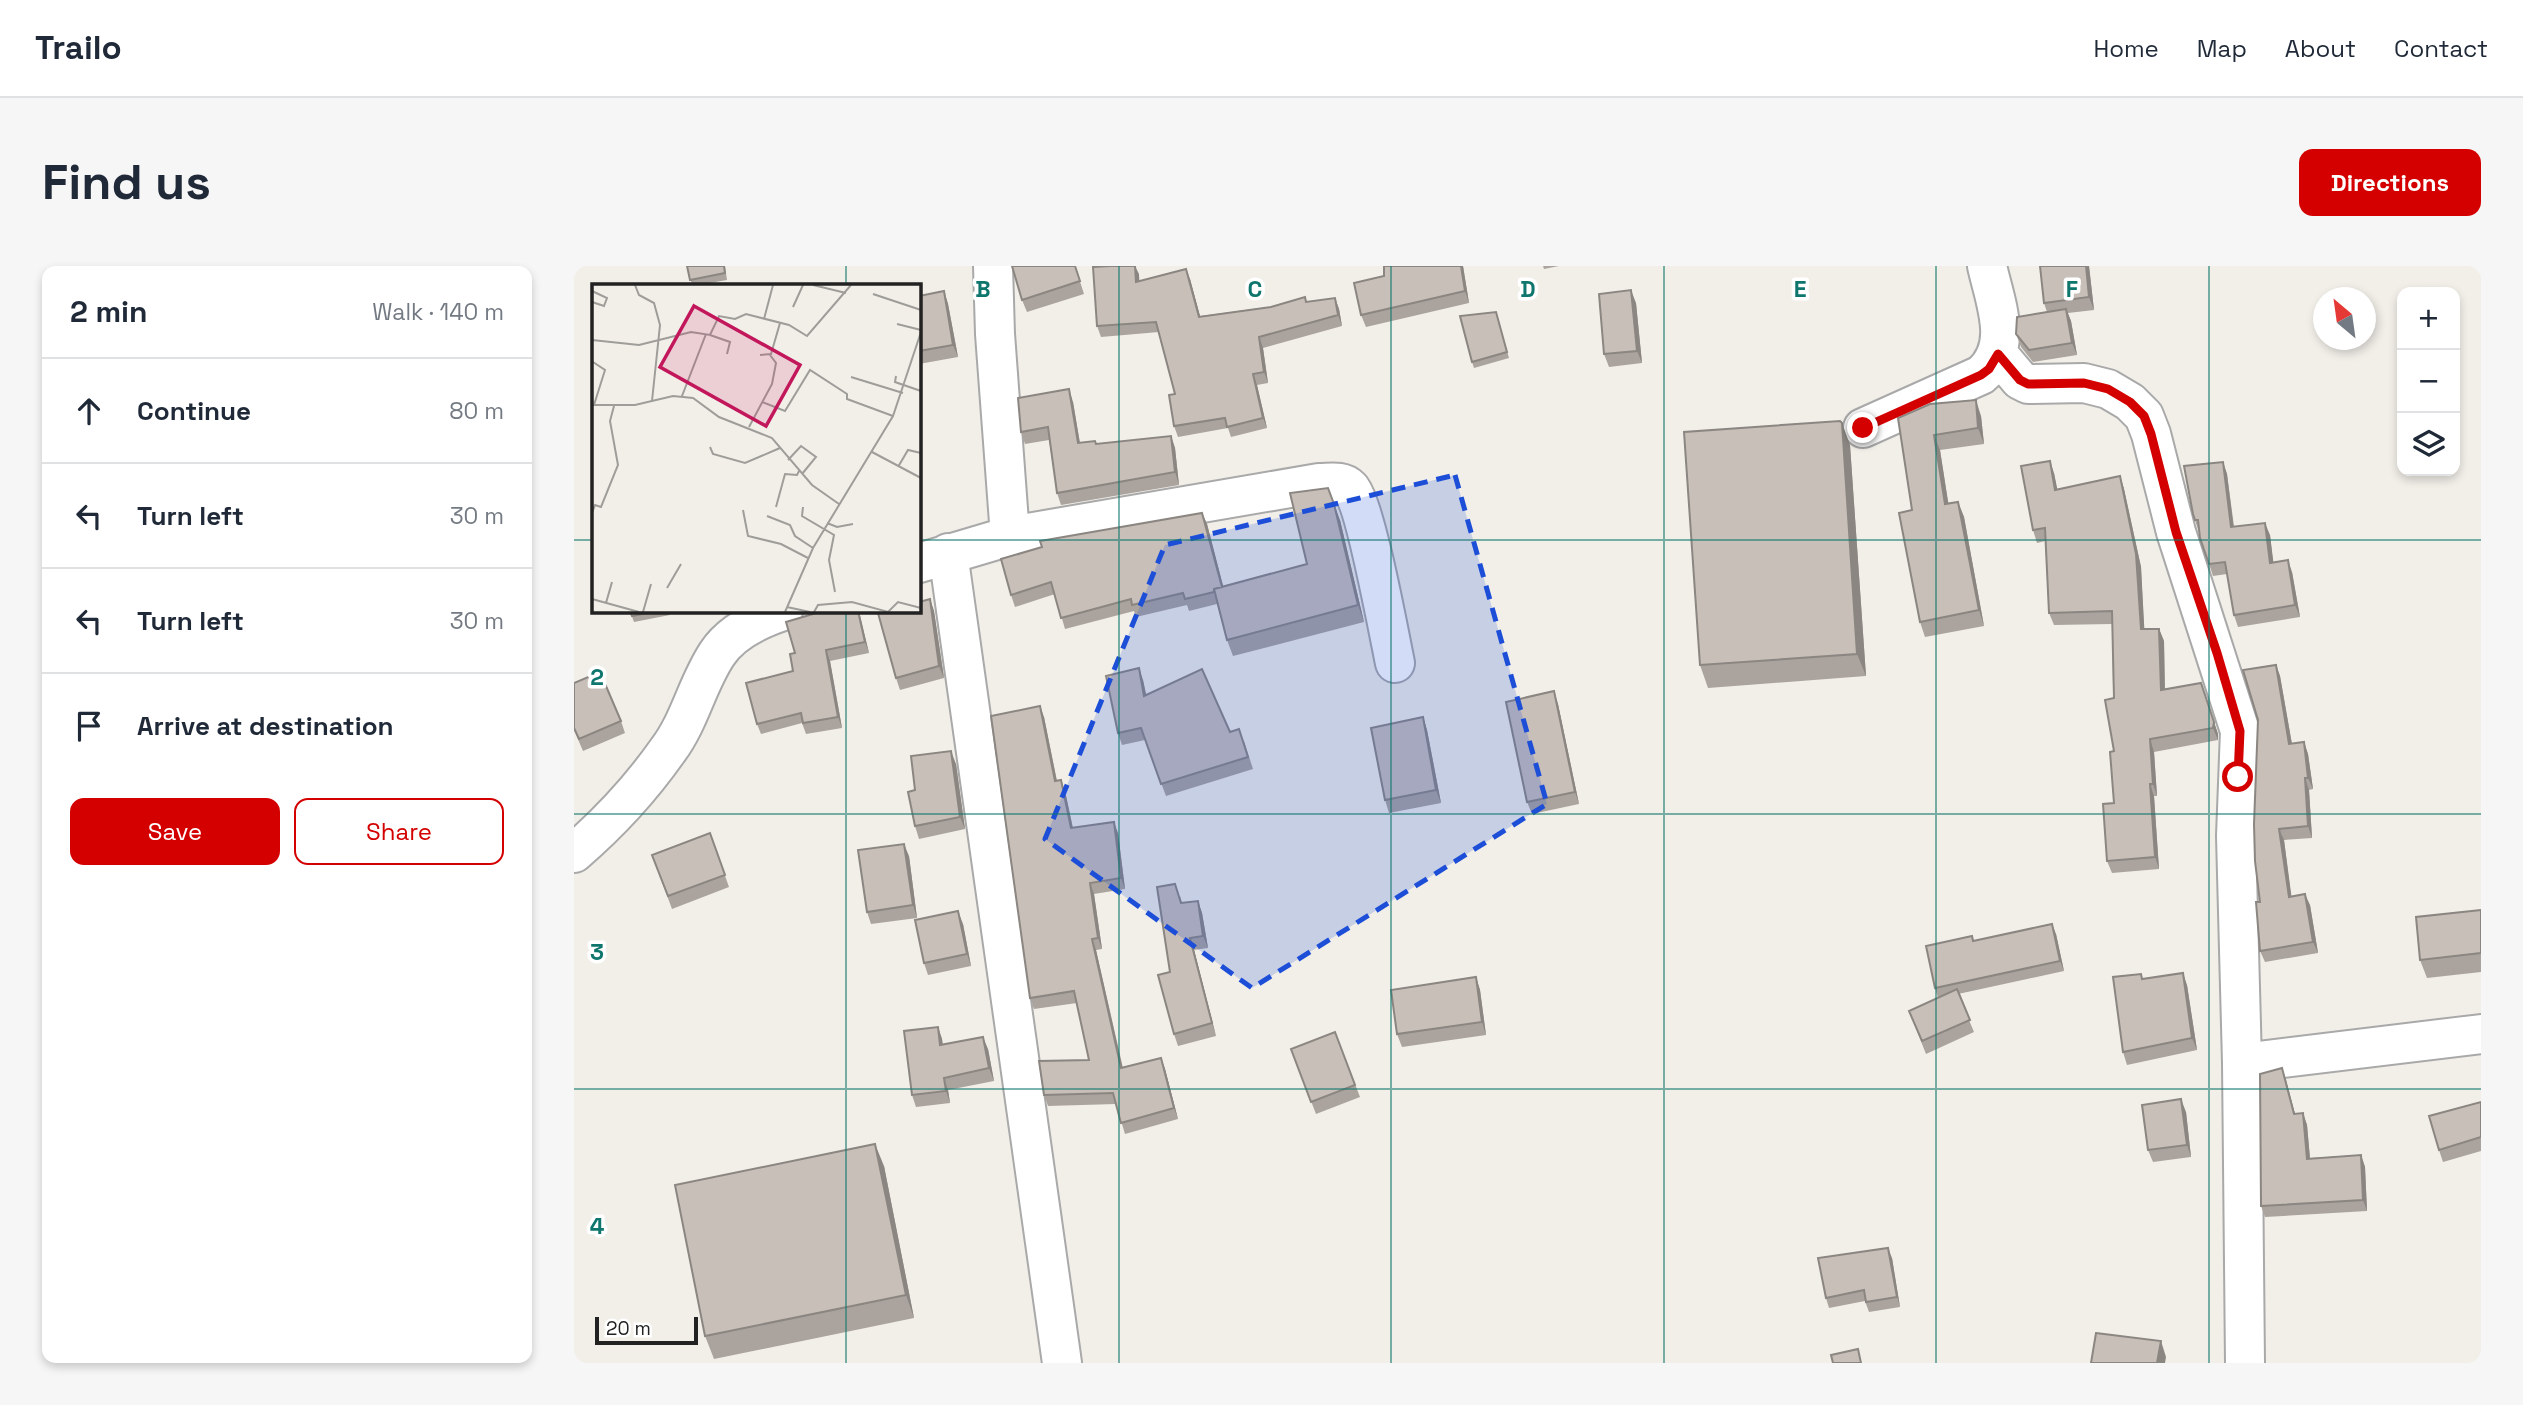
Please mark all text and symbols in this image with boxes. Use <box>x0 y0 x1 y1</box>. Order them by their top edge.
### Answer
text: Trailo <box>35 27 122 69</box>
text: Home <box>2093 33 2159 64</box>
text: Map <box>2197 33 2247 64</box>
text: About <box>2285 33 2356 64</box>
text: Contact <box>2394 33 2488 64</box>
button: Directions <box>2299 149 2481 216</box>
text: Find us <box>42 151 211 213</box>
text: B <box>975 274 991 304</box>
text: C <box>1248 274 1262 304</box>
text: D <box>1520 274 1536 304</box>
text: E <box>1794 274 1806 304</box>
text: F <box>2066 274 2078 304</box>
inset map <box>592 284 920 612</box>
north arrow <box>2313 287 2376 350</box>
map controls <box>2397 287 2460 476</box>
button: + <box>2397 287 2460 350</box>
text: 2 min <box>70 292 148 331</box>
text: Walk · 140 m <box>372 297 504 327</box>
button: − <box>2397 350 2460 413</box>
icon: ahead <box>70 392 108 430</box>
text: Continue <box>137 394 251 428</box>
text: 80 m <box>449 396 504 426</box>
route end <box>1847 412 1878 443</box>
button: layers <box>2397 413 2460 476</box>
icon: left <box>70 497 108 535</box>
text: Turn left <box>137 499 244 533</box>
text: 30 m <box>450 501 504 531</box>
icon: left <box>70 602 108 640</box>
text: Turn left <box>137 604 244 638</box>
text: 30 m <box>450 606 504 636</box>
text: 2 <box>590 662 604 692</box>
icon: arrive <box>70 707 108 745</box>
text: Arrive at destination <box>137 709 394 743</box>
route start <box>2222 761 2253 792</box>
button: Save <box>70 798 280 865</box>
button: Share <box>294 798 504 865</box>
text: 3 <box>590 937 604 967</box>
text: 4 <box>590 1211 605 1241</box>
scale bar <box>595 1314 698 1346</box>
text: 20 m <box>606 1316 651 1341</box>

